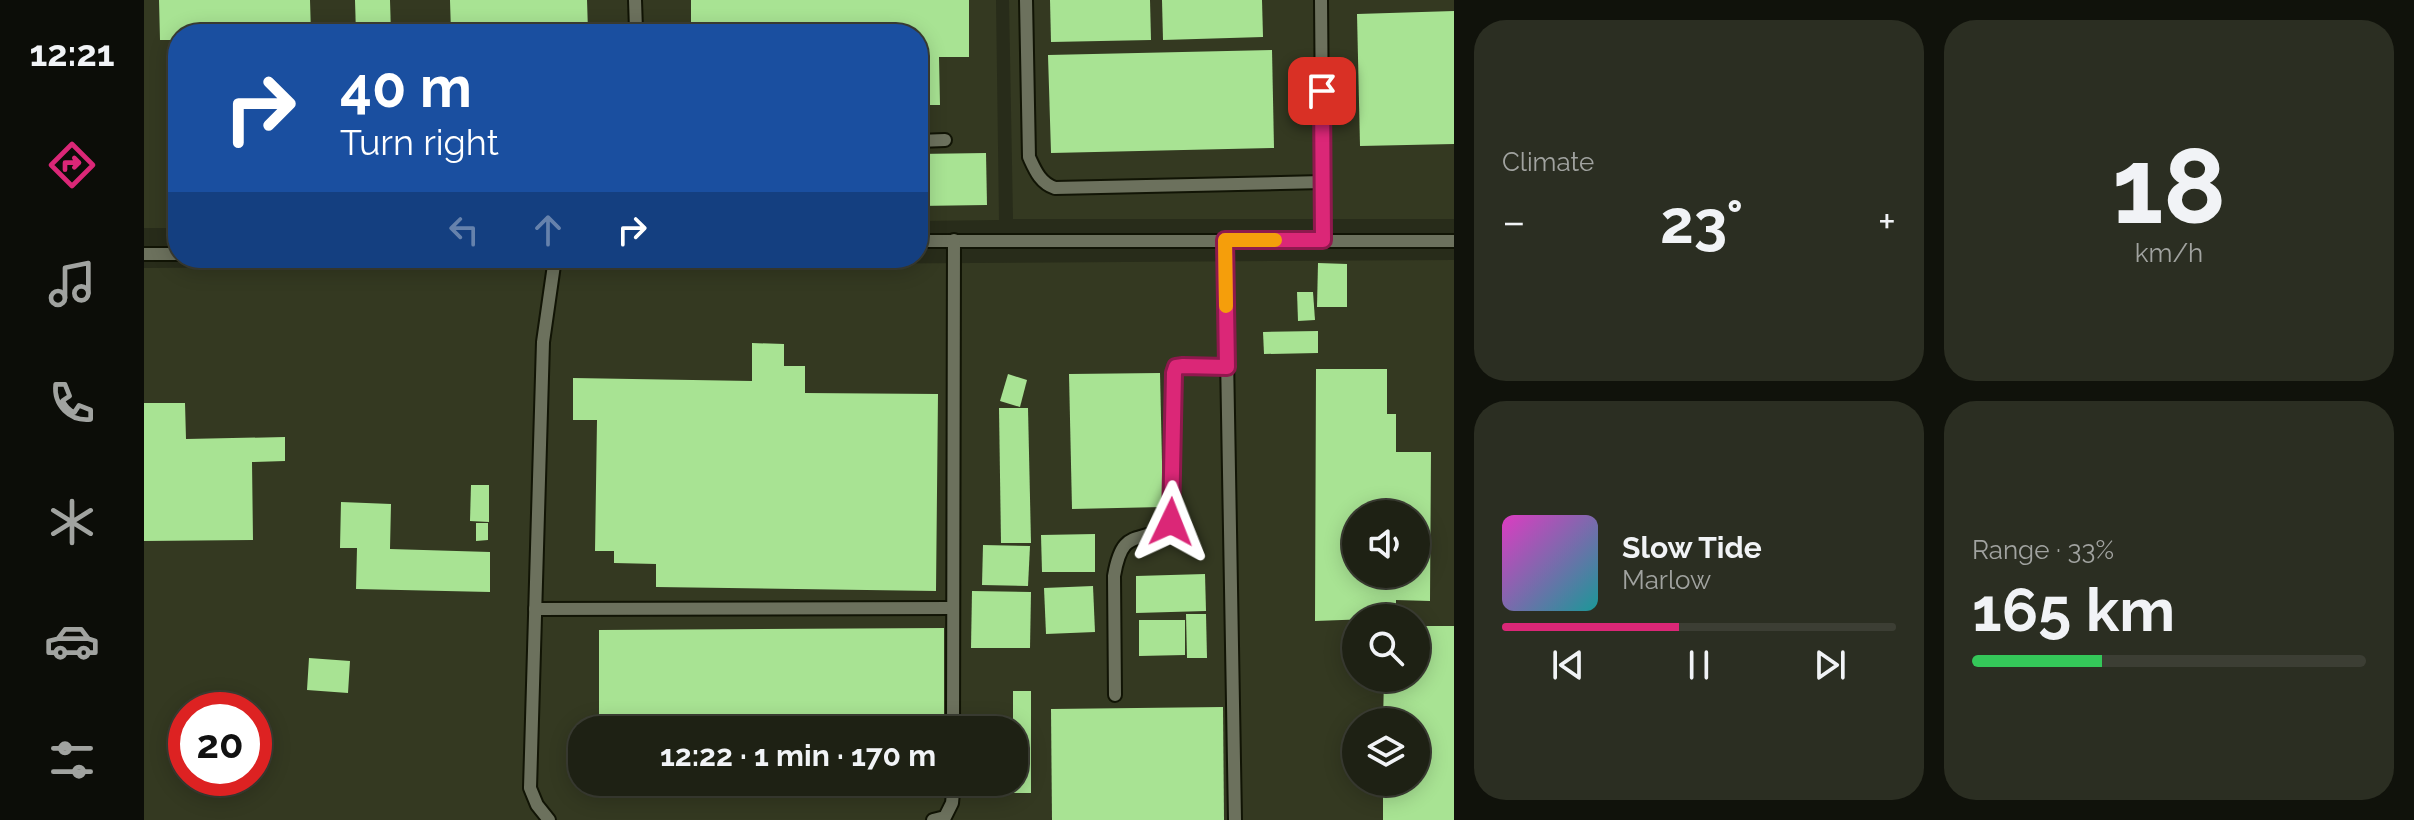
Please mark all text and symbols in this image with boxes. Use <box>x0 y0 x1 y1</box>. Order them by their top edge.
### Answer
text: 12:21 <box>29 32 115 74</box>
text: 40 m <box>340 54 472 120</box>
icon: right <box>208 56 312 160</box>
pin <box>1288 57 1356 125</box>
icon: arrive <box>1300 69 1344 113</box>
text: Turn right <box>340 121 499 163</box>
text: 18 <box>2112 125 2226 247</box>
icon: directions <box>44 137 100 193</box>
text: Climate <box>1502 147 1594 177</box>
text: 23° <box>1660 187 1743 257</box>
text: − <box>1502 196 1526 247</box>
text: + <box>1878 196 1896 247</box>
icon: left <box>442 208 486 252</box>
icon: ahead <box>526 208 570 252</box>
icon: right <box>610 208 654 252</box>
text: km/h <box>2135 238 2203 268</box>
icon: music <box>44 256 100 312</box>
icon: phone <box>44 375 100 431</box>
position arrow <box>1129 480 1213 564</box>
icon: climate <box>44 494 100 550</box>
map controls <box>1342 500 1430 796</box>
button: sound <box>1342 500 1430 588</box>
text: Slow Tide <box>1622 530 1762 565</box>
text: Range · 33% <box>1972 535 2114 565</box>
text: Marlow <box>1622 565 1711 595</box>
text: 165 km <box>1972 575 2175 645</box>
button: search <box>1342 604 1430 692</box>
icon: car <box>44 613 100 669</box>
icon: previous <box>1546 643 1590 687</box>
icon: pause <box>1677 643 1721 687</box>
icon: next <box>1808 643 1852 687</box>
speed limit sign: 20 <box>168 692 272 796</box>
button: layers <box>1342 708 1430 796</box>
icon: filters <box>44 732 100 788</box>
text: 12:22 · 1 min · 170 m <box>660 738 936 773</box>

